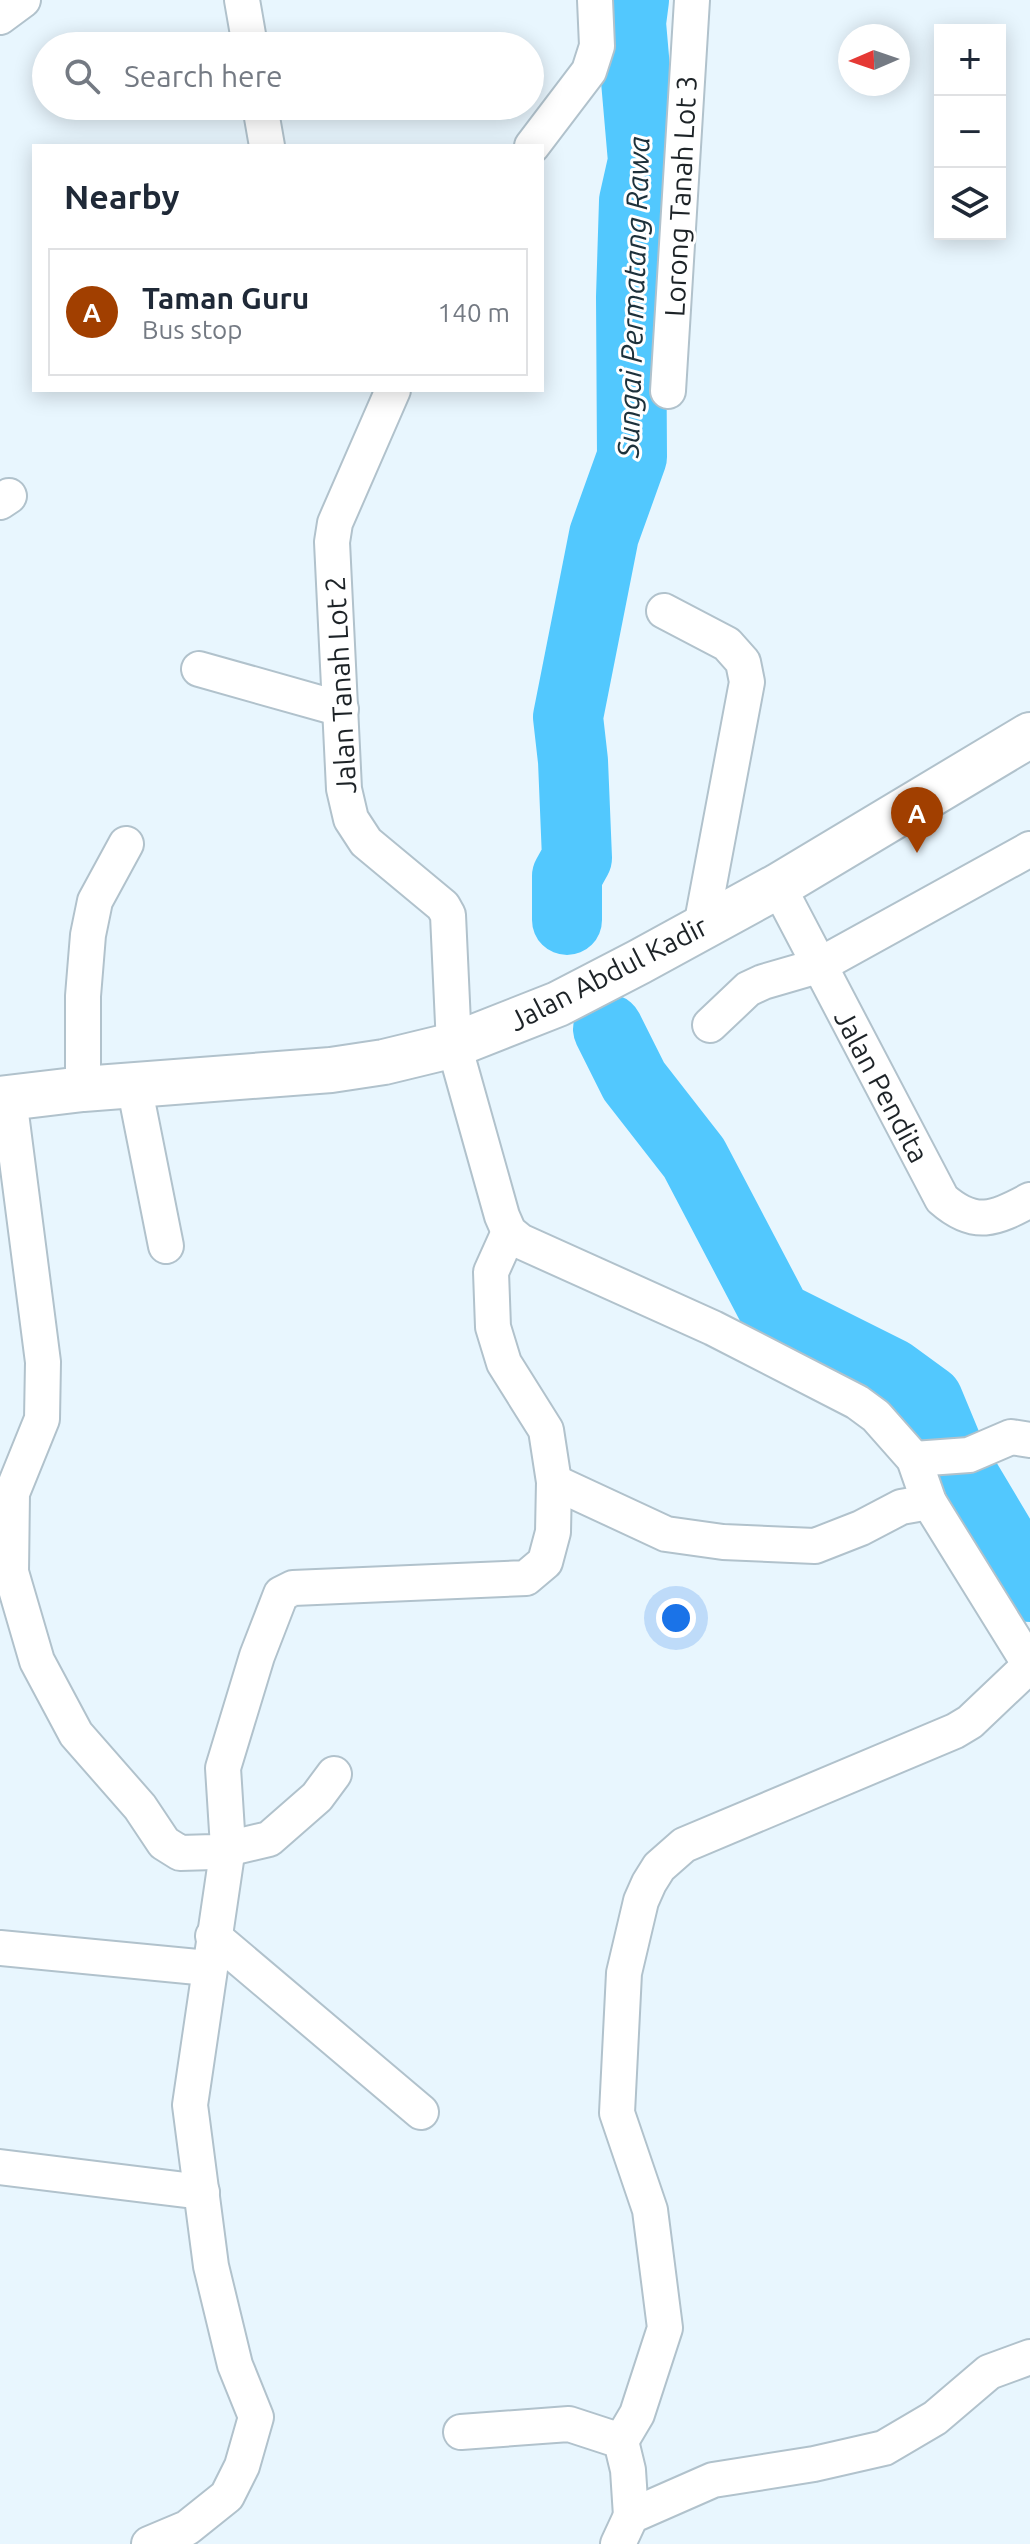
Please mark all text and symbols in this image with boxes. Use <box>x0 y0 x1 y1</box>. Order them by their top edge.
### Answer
north arrow <box>838 24 910 96</box>
map controls <box>934 24 1006 240</box>
button: + <box>934 24 1006 96</box>
search box <box>32 32 544 120</box>
icon: search <box>60 54 104 98</box>
text: Search here <box>124 59 283 93</box>
street label: Lorong Tanah Lot 3 <box>658 75 702 317</box>
button: − <box>934 96 1006 168</box>
water label: Sungai Permatang Rawa <box>610 136 656 459</box>
button: layers <box>934 168 1006 240</box>
text: Nearby <box>64 177 179 215</box>
text: Taman Guru <box>142 281 309 315</box>
text: A <box>83 298 101 327</box>
text: 140 m <box>438 298 510 327</box>
text: Bus stop <box>142 315 242 344</box>
street label: Jalan Tanah Lot 2 <box>319 575 361 795</box>
pin: A <box>891 787 943 853</box>
street label: Jalan Abdul Kadir <box>504 909 713 1036</box>
street label: Jalan Pendita <box>829 1004 935 1168</box>
your location <box>656 1598 696 1638</box>

